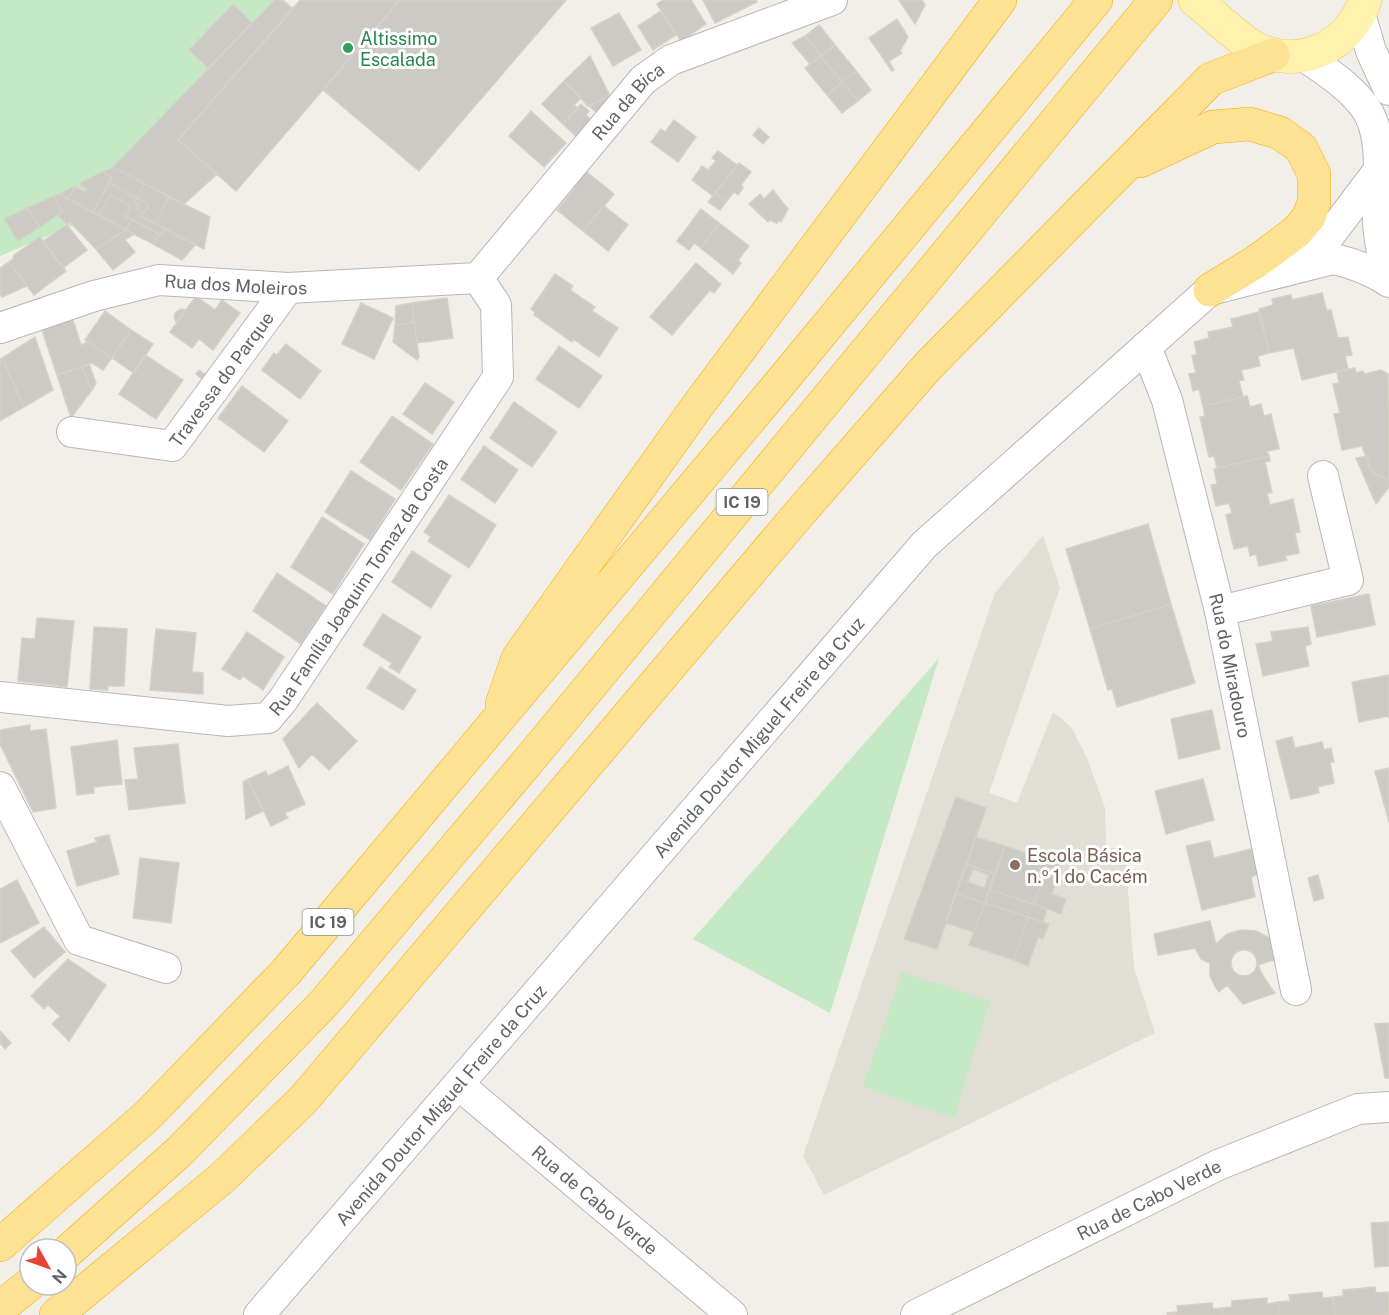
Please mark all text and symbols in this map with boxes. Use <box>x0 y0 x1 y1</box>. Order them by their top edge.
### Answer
place label: Altissimo Escalada <box>360 28 438 70</box>
marker: Altissimo Escalada <box>341 41 355 55</box>
street label: Rua da Bica <box>587 58 668 144</box>
street label: Rua dos Moleiros <box>164 270 307 299</box>
street label: Travessa do Parque <box>165 307 278 451</box>
street label: Rua Família Joaquim Tomaz da Costa <box>264 454 452 720</box>
road number: IC 19 <box>716 489 768 515</box>
street label: Rua do Miradouro <box>1205 591 1256 740</box>
street label: Avenida Doutor Miguel Freire da Cruz <box>649 612 868 861</box>
place label: Escola Básica n.º 1 do Cacém <box>1027 845 1147 887</box>
marker: Escola Básica n.º 1 do Cacém <box>1008 858 1022 872</box>
road number: IC 19 <box>302 909 354 935</box>
street label: Avenida Doutor Miguel Freire da Cruz <box>331 980 550 1229</box>
street label: Rua de Cabo Verde <box>528 1141 662 1259</box>
street label: Rua de Cabo Verde <box>1073 1155 1224 1244</box>
north arrow <box>18 1237 78 1297</box>
text: N <box>48 1265 70 1287</box>

